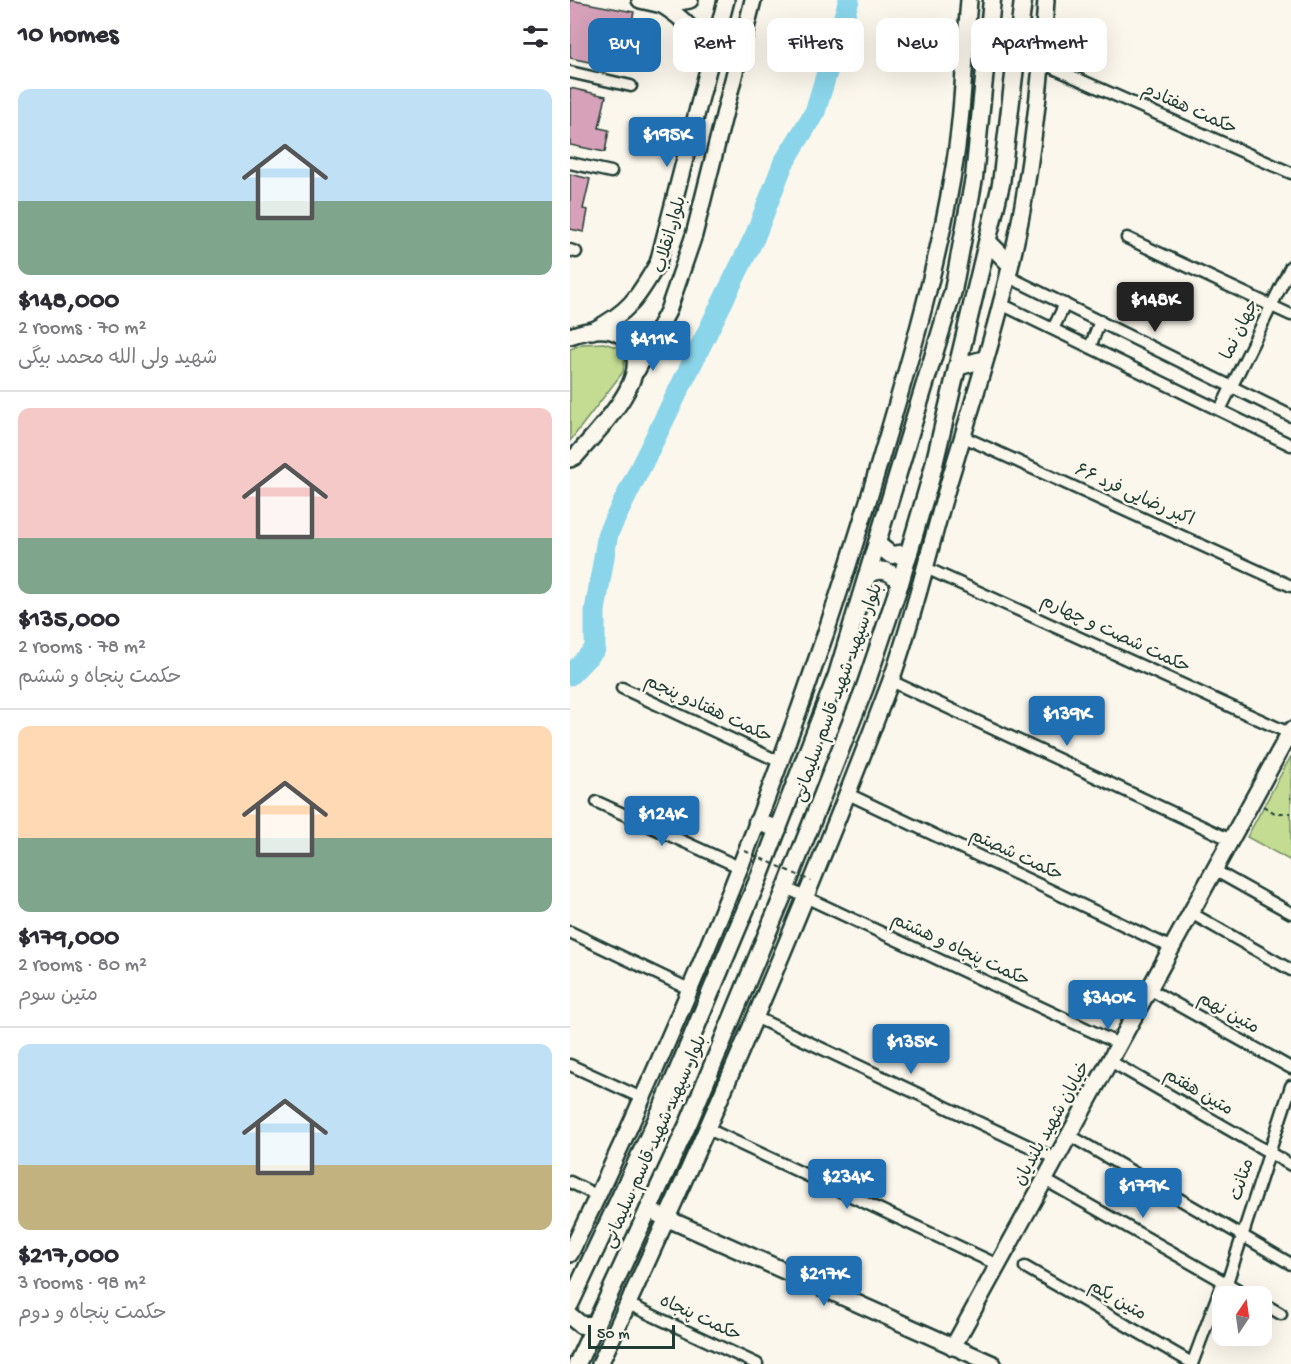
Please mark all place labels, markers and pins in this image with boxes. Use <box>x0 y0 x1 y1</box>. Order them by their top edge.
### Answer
pin: $195K <box>625 117 709 168</box>
pin: $148K <box>1113 282 1197 333</box>
pin: $411K <box>611 321 695 372</box>
pin: $139K <box>1025 696 1109 747</box>
pin: $124K <box>620 796 704 847</box>
pin: $340K <box>1066 980 1150 1031</box>
pin: $135K <box>869 1024 953 1075</box>
pin: $234K <box>805 1159 889 1210</box>
pin: $179K <box>1101 1168 1185 1219</box>
pin: $217K <box>782 1256 866 1307</box>

